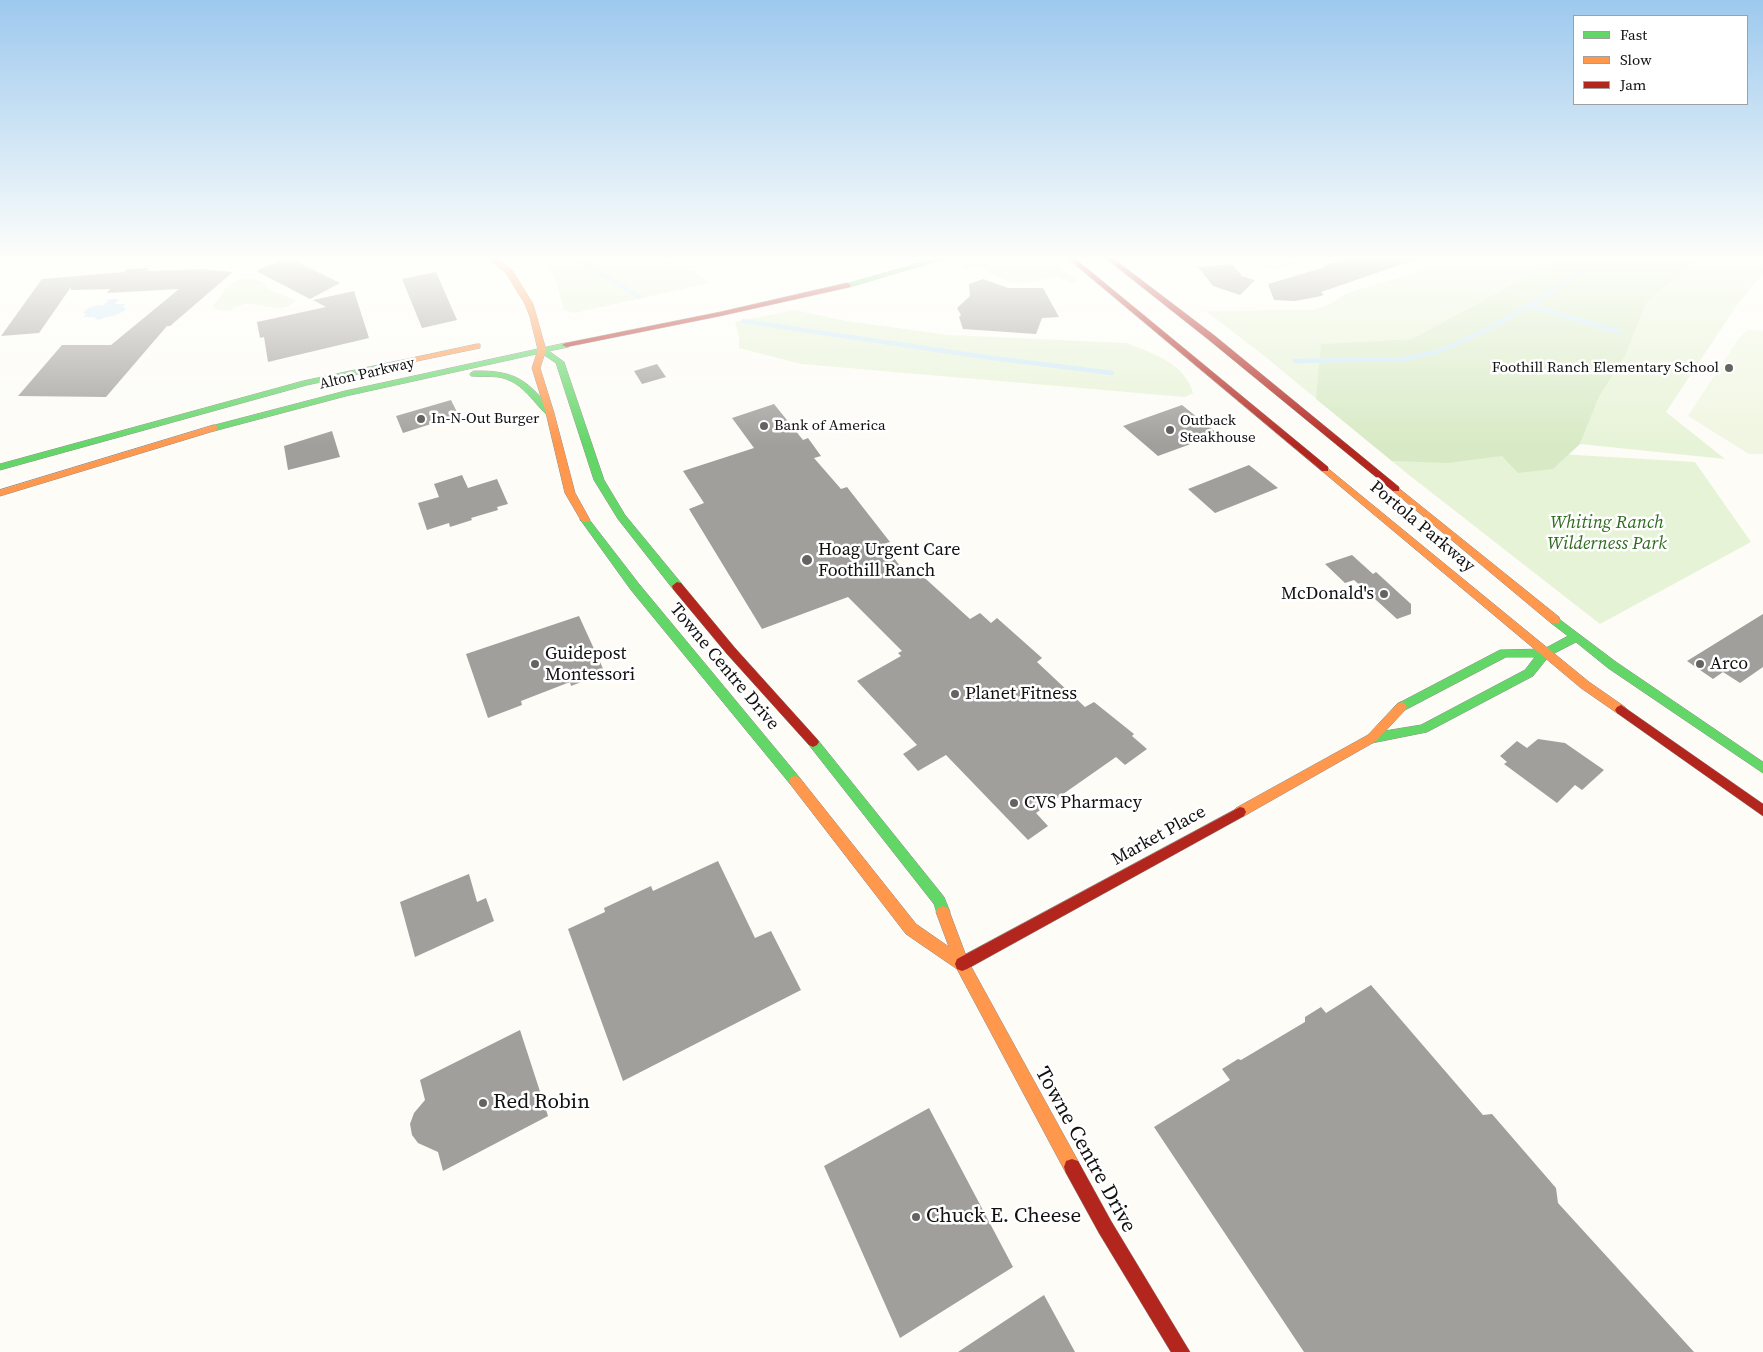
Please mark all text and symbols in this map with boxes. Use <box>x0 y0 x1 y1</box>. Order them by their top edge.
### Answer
legend <box>1573 15 1748 105</box>
text: Fast <box>1620 24 1647 45</box>
text: Slow <box>1620 49 1652 70</box>
text: Jam <box>1620 74 1646 95</box>
street label: Alton Parkway <box>318 354 416 394</box>
place label: Foothill Ranch Elementary School <box>1492 359 1719 377</box>
marker: Foothill Ranch Elementary School <box>1723 362 1735 374</box>
place label: In-N-Out Burger <box>431 410 539 428</box>
place label: Outback Steakhouse <box>1180 412 1256 447</box>
marker: In-N-Out Burger <box>415 413 427 425</box>
place label: Bank of America <box>774 417 886 435</box>
marker: Bank of America <box>758 420 770 432</box>
marker: Outback Steakhouse <box>1164 424 1176 436</box>
street label: Portola Parkway <box>1365 477 1479 577</box>
park label: Whiting Ranch Wilderness Park <box>1547 512 1667 554</box>
place label: Hoag Urgent Care Foothill Ranch <box>818 539 960 582</box>
marker: Hoag Urgent Care Foothill Ranch <box>800 553 814 567</box>
place label: McDonald's <box>1281 583 1374 605</box>
marker: McDonald's <box>1378 588 1390 600</box>
street label: Towne Centre Drive <box>665 599 783 735</box>
place label: Guidepost Montessori <box>545 643 635 686</box>
place label: Arco <box>1710 653 1748 675</box>
marker: Guidepost Montessori <box>529 658 541 670</box>
marker: Arco <box>1694 658 1706 670</box>
place label: Planet Fitness <box>965 683 1077 705</box>
marker: Planet Fitness <box>949 688 961 700</box>
place label: CVS Pharmacy <box>1024 792 1142 814</box>
marker: CVS Pharmacy <box>1008 797 1020 809</box>
street label: Market Place <box>1108 801 1210 871</box>
street label: Towne Centre Drive <box>1029 1063 1141 1237</box>
place label: Red Robin <box>493 1090 590 1116</box>
marker: Red Robin <box>477 1097 489 1109</box>
place label: Chuck E. Cheese <box>926 1204 1081 1230</box>
marker: Chuck E. Cheese <box>910 1211 922 1223</box>

